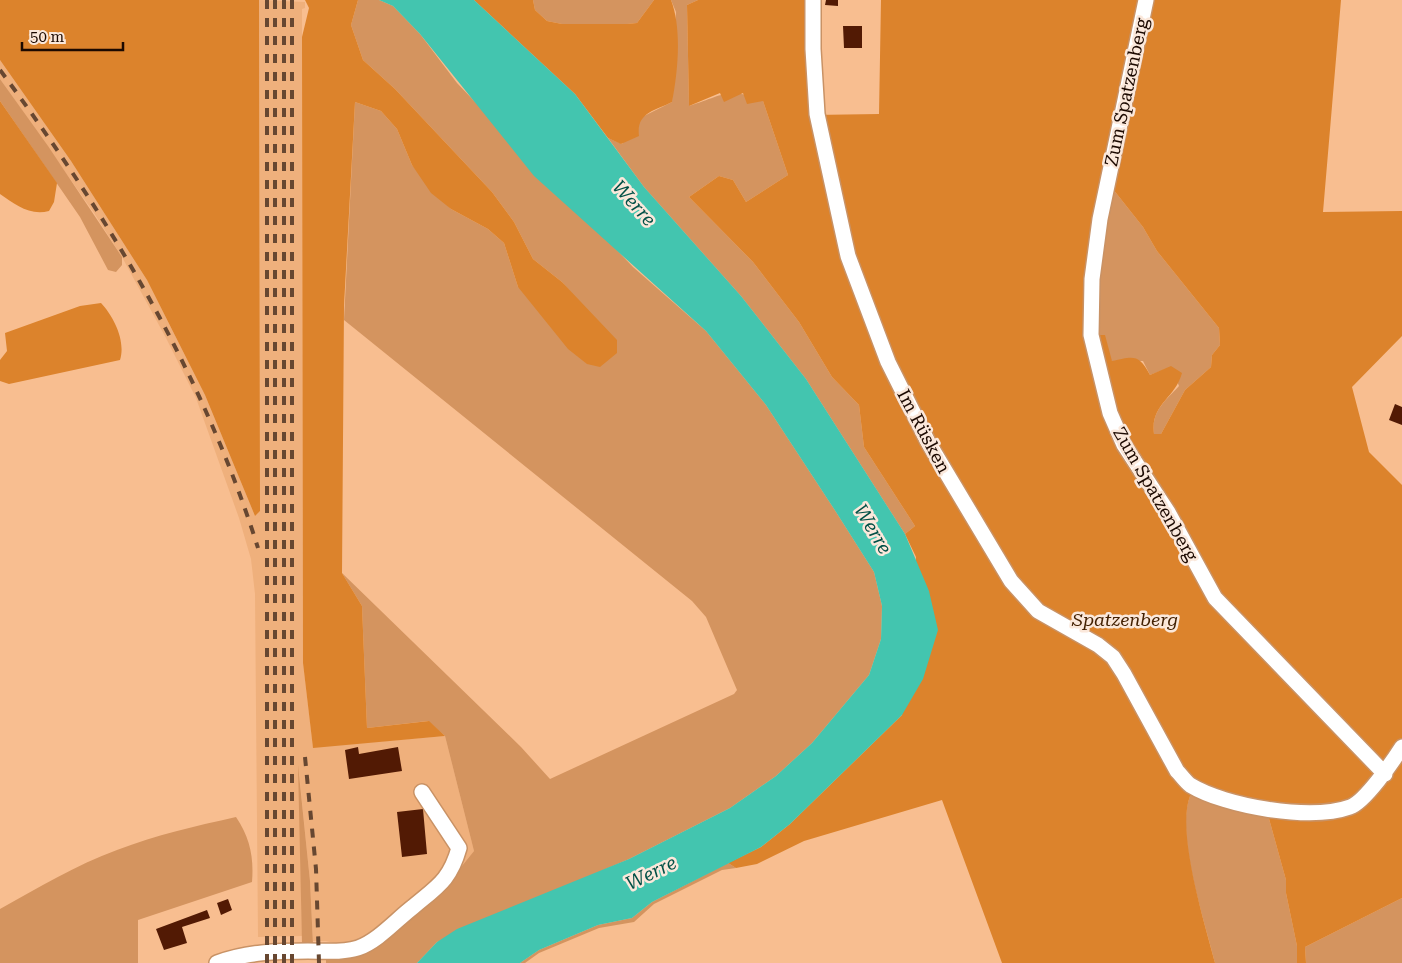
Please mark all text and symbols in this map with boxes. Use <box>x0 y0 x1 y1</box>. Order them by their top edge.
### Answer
street label: Zum Spatzenberg <box>1100 15 1152 168</box>
scale bar <box>22 20 124 52</box>
text: 50 m <box>30 28 65 46</box>
water label: Werre <box>607 175 661 231</box>
street label: Im Rüsken <box>893 385 955 477</box>
street label: Zum Spatzenberg <box>1109 423 1203 565</box>
water label: Werre <box>849 500 897 558</box>
park label: Spatzenberg <box>1071 609 1178 630</box>
water label: Werre <box>622 851 681 895</box>

